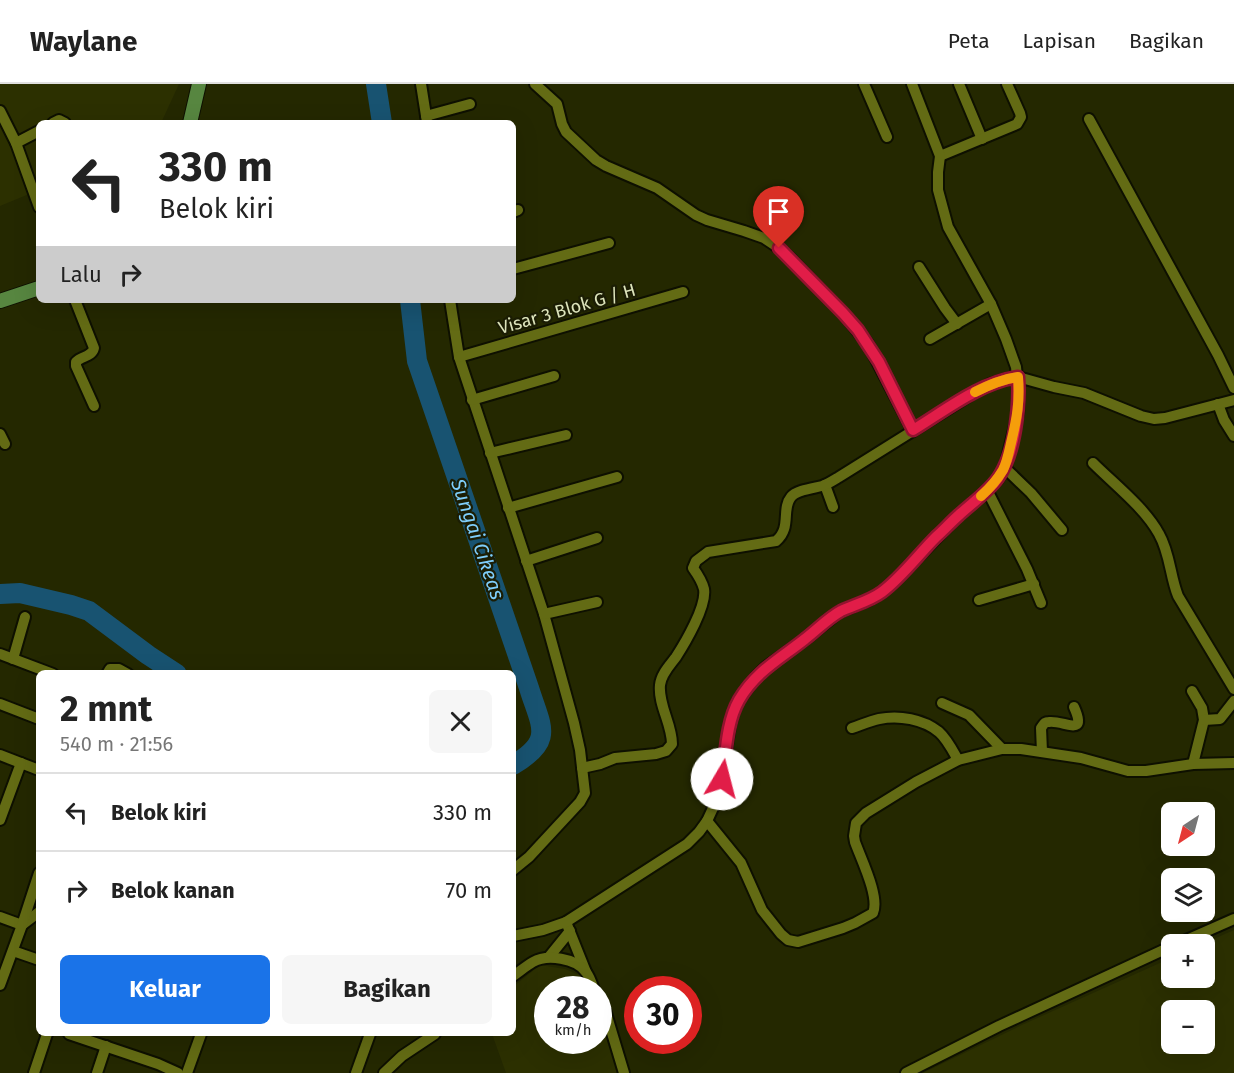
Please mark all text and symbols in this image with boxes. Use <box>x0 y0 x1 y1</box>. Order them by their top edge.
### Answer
text: Waylane <box>30 25 137 58</box>
text: Peta <box>948 28 990 54</box>
text: Lapisan <box>1023 28 1096 54</box>
text: Bagikan <box>1129 28 1204 54</box>
text: 330 m <box>159 142 273 192</box>
icon: left <box>60 144 138 222</box>
pin <box>753 186 804 248</box>
text: Belok kiri <box>159 193 274 225</box>
icon: arrive <box>762 195 795 228</box>
icon: right <box>114 258 147 291</box>
text: Lalu <box>60 261 102 288</box>
street label: Visar 3 Blok G / H <box>496 279 638 339</box>
water label: Sungai Cikeas <box>446 475 510 603</box>
text: 2 mnt <box>60 687 152 731</box>
button: close <box>429 690 492 753</box>
text: 540 m · 21:56 <box>60 732 173 756</box>
position arrow <box>690 747 754 811</box>
icon: left <box>60 796 93 829</box>
text: Belok kiri <box>111 799 207 826</box>
text: 330 m <box>433 799 492 826</box>
north arrow <box>1161 802 1215 856</box>
map controls <box>1161 802 1215 1054</box>
button: layers <box>1161 868 1215 922</box>
icon: right <box>60 874 93 907</box>
text: Belok kanan <box>111 877 235 904</box>
text: 70 m <box>446 877 492 904</box>
button: + <box>1161 934 1215 988</box>
button: Keluar <box>60 955 270 1024</box>
button: Bagikan <box>282 955 492 1024</box>
speed limit sign: 30 <box>624 976 702 1054</box>
text: 28 <box>557 990 589 1026</box>
button: − <box>1161 1000 1215 1054</box>
text: km/h <box>554 1021 592 1039</box>

